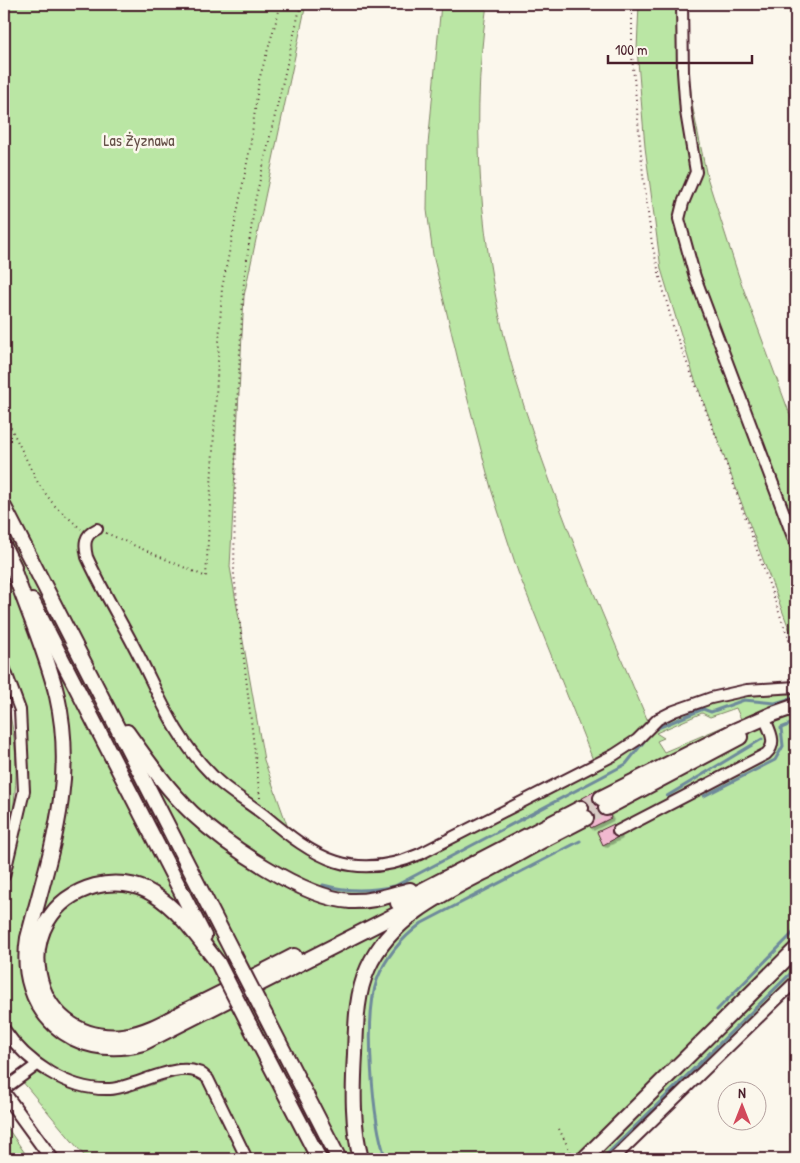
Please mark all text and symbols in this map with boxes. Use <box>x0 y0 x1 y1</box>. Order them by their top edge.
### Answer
scale bar <box>608 32 751 64</box>
text: 100 m <box>615 39 648 60</box>
park label: Las Żyznawa <box>104 129 174 151</box>
north arrow <box>718 1080 768 1130</box>
text: N <box>738 1083 746 1102</box>

